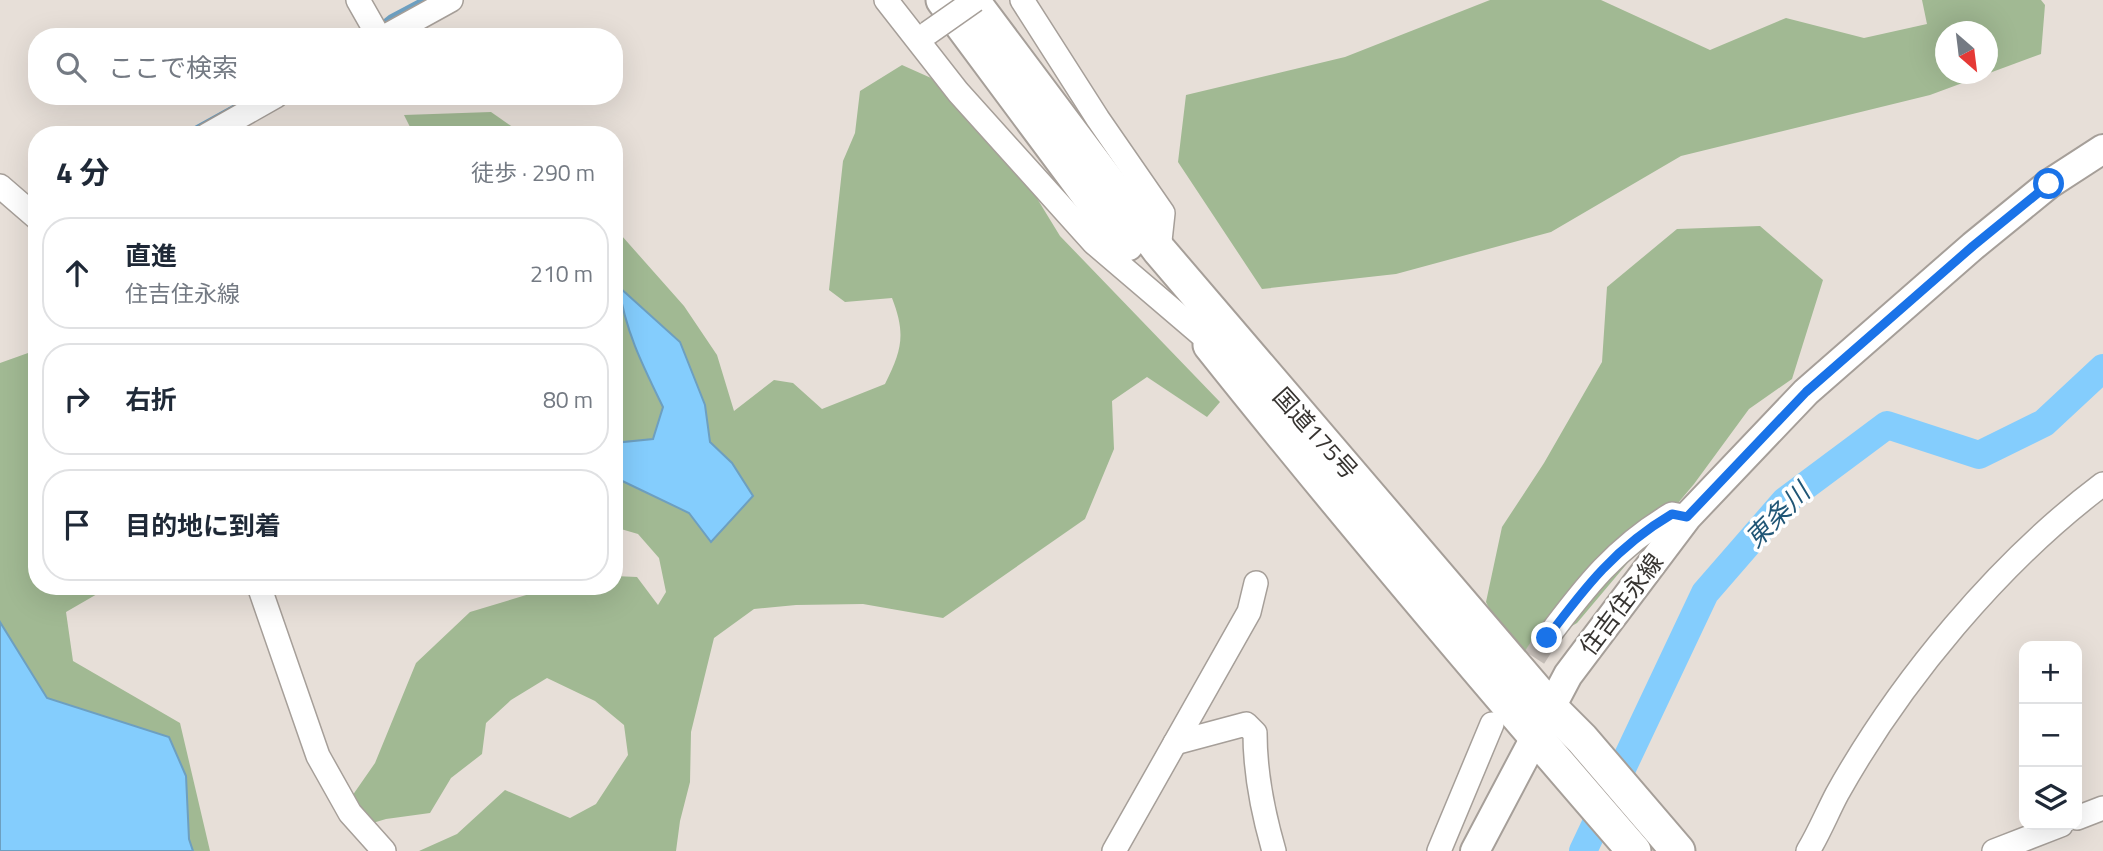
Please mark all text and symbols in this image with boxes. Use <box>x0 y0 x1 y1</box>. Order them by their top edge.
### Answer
north arrow <box>1935 21 1998 84</box>
search box <box>28 28 623 105</box>
icon: search <box>52 48 90 86</box>
text: ここで検索 <box>108 48 238 87</box>
text: 4 分 <box>56 149 109 195</box>
text: 徒歩 · 290 m <box>471 155 595 190</box>
route start <box>2033 168 2064 199</box>
text: 直進 <box>125 236 177 275</box>
icon: ahead <box>58 254 96 292</box>
text: 210 m <box>530 256 593 291</box>
text: 住吉住永線 <box>125 276 240 311</box>
street label: 国道175号 <box>1265 379 1367 487</box>
icon: right <box>58 380 96 418</box>
text: 右折 <box>125 380 177 419</box>
text: 80 m <box>543 382 593 417</box>
water label: 東条川 <box>1736 472 1820 556</box>
icon: arrive <box>58 506 96 544</box>
text: 目的地に到着 <box>125 506 281 545</box>
street label: 住吉住永線 <box>1571 545 1671 663</box>
route end <box>1531 622 1562 653</box>
map controls <box>2019 641 2082 830</box>
button: + <box>2019 641 2082 704</box>
button: − <box>2019 704 2082 767</box>
button: layers <box>2019 767 2082 830</box>

